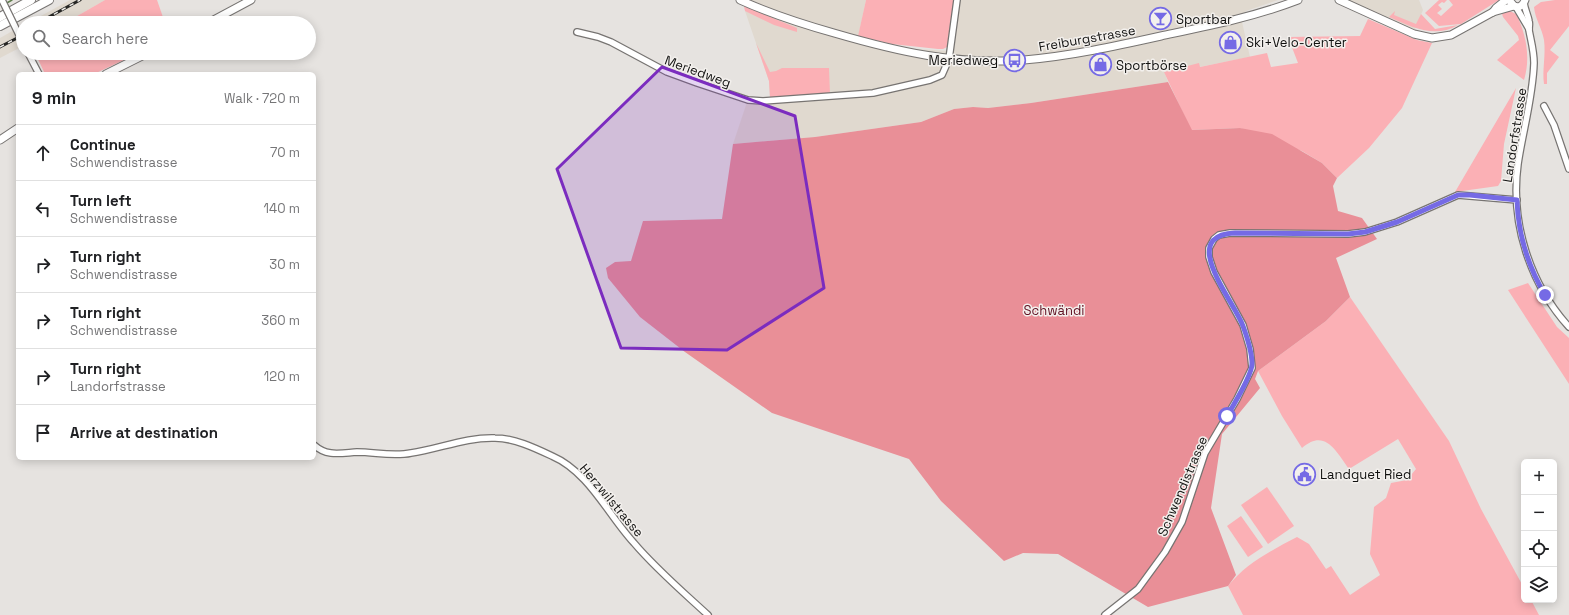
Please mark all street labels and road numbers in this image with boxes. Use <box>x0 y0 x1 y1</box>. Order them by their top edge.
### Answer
street label: Freiburgstrasse <box>1037 22 1137 55</box>
street label: Meriedweg <box>662 52 733 91</box>
street label: Landorfstrasse <box>1499 86 1530 184</box>
street label: Schwendistrasse <box>1154 433 1211 539</box>
street label: Herzwilstrasse <box>576 460 647 541</box>

